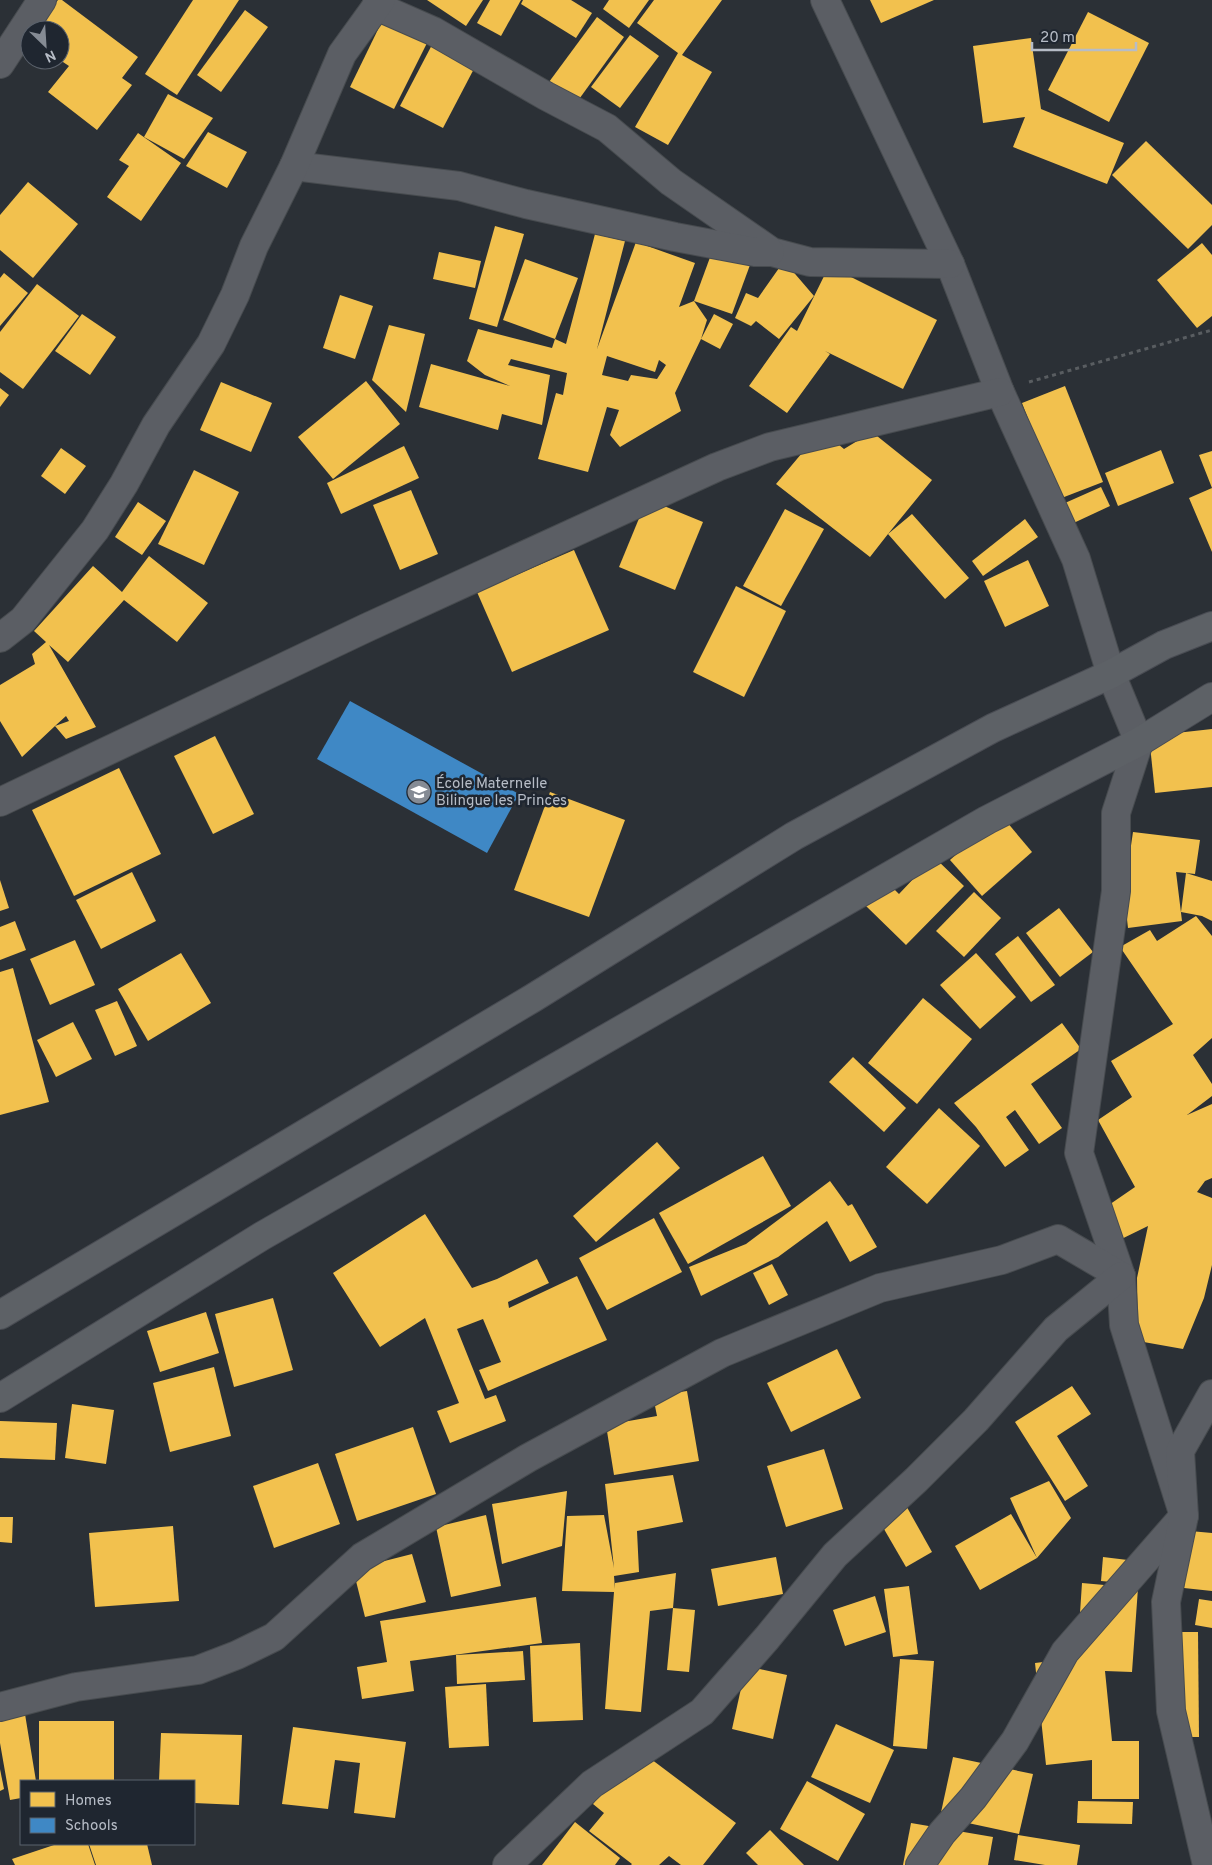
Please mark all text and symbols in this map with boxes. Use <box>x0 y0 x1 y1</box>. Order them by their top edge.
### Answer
north arrow <box>20 20 70 70</box>
scale bar <box>1032 20 1136 52</box>
text: 20 m <box>1040 29 1075 48</box>
text: N <box>42 46 58 65</box>
place label: École Maternelle Bilingue les Princes <box>436 774 567 811</box>
school or university icon: École Maternelle Bilingue les Princes <box>406 779 432 805</box>
legend <box>20 1780 195 1845</box>
text: Homes <box>65 1792 112 1811</box>
text: Schools <box>65 1817 118 1836</box>

